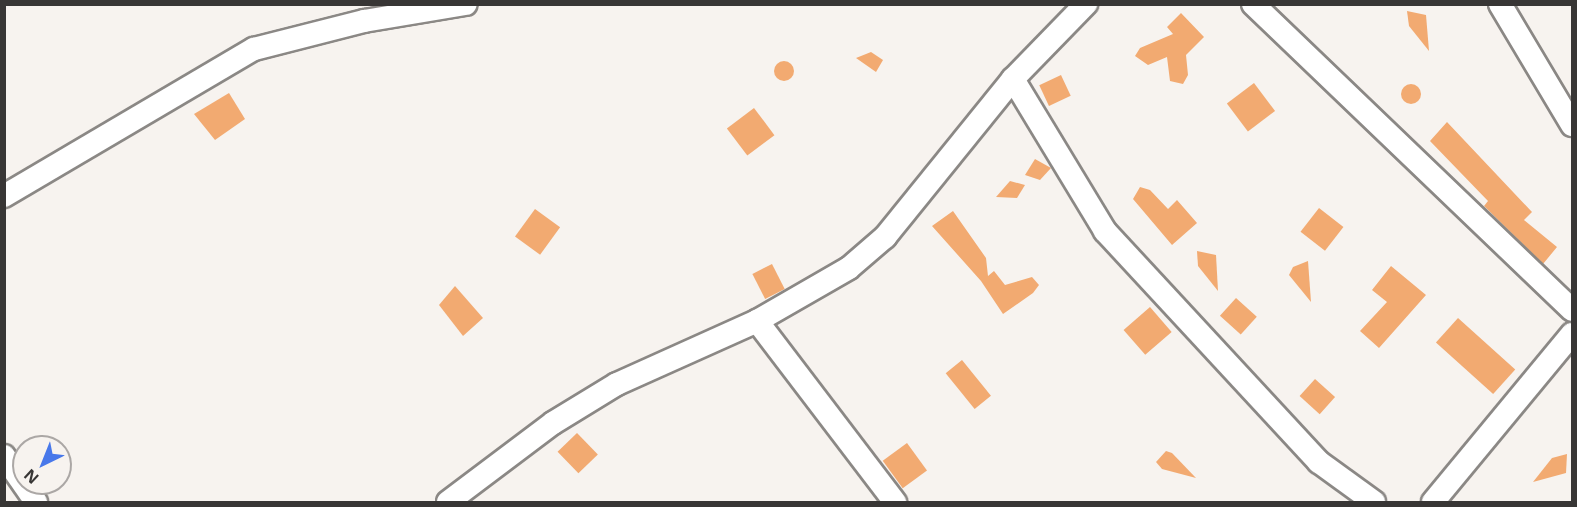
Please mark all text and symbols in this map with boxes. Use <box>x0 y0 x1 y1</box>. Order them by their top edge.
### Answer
north arrow <box>12 435 72 495</box>
text: N <box>19 464 43 489</box>

